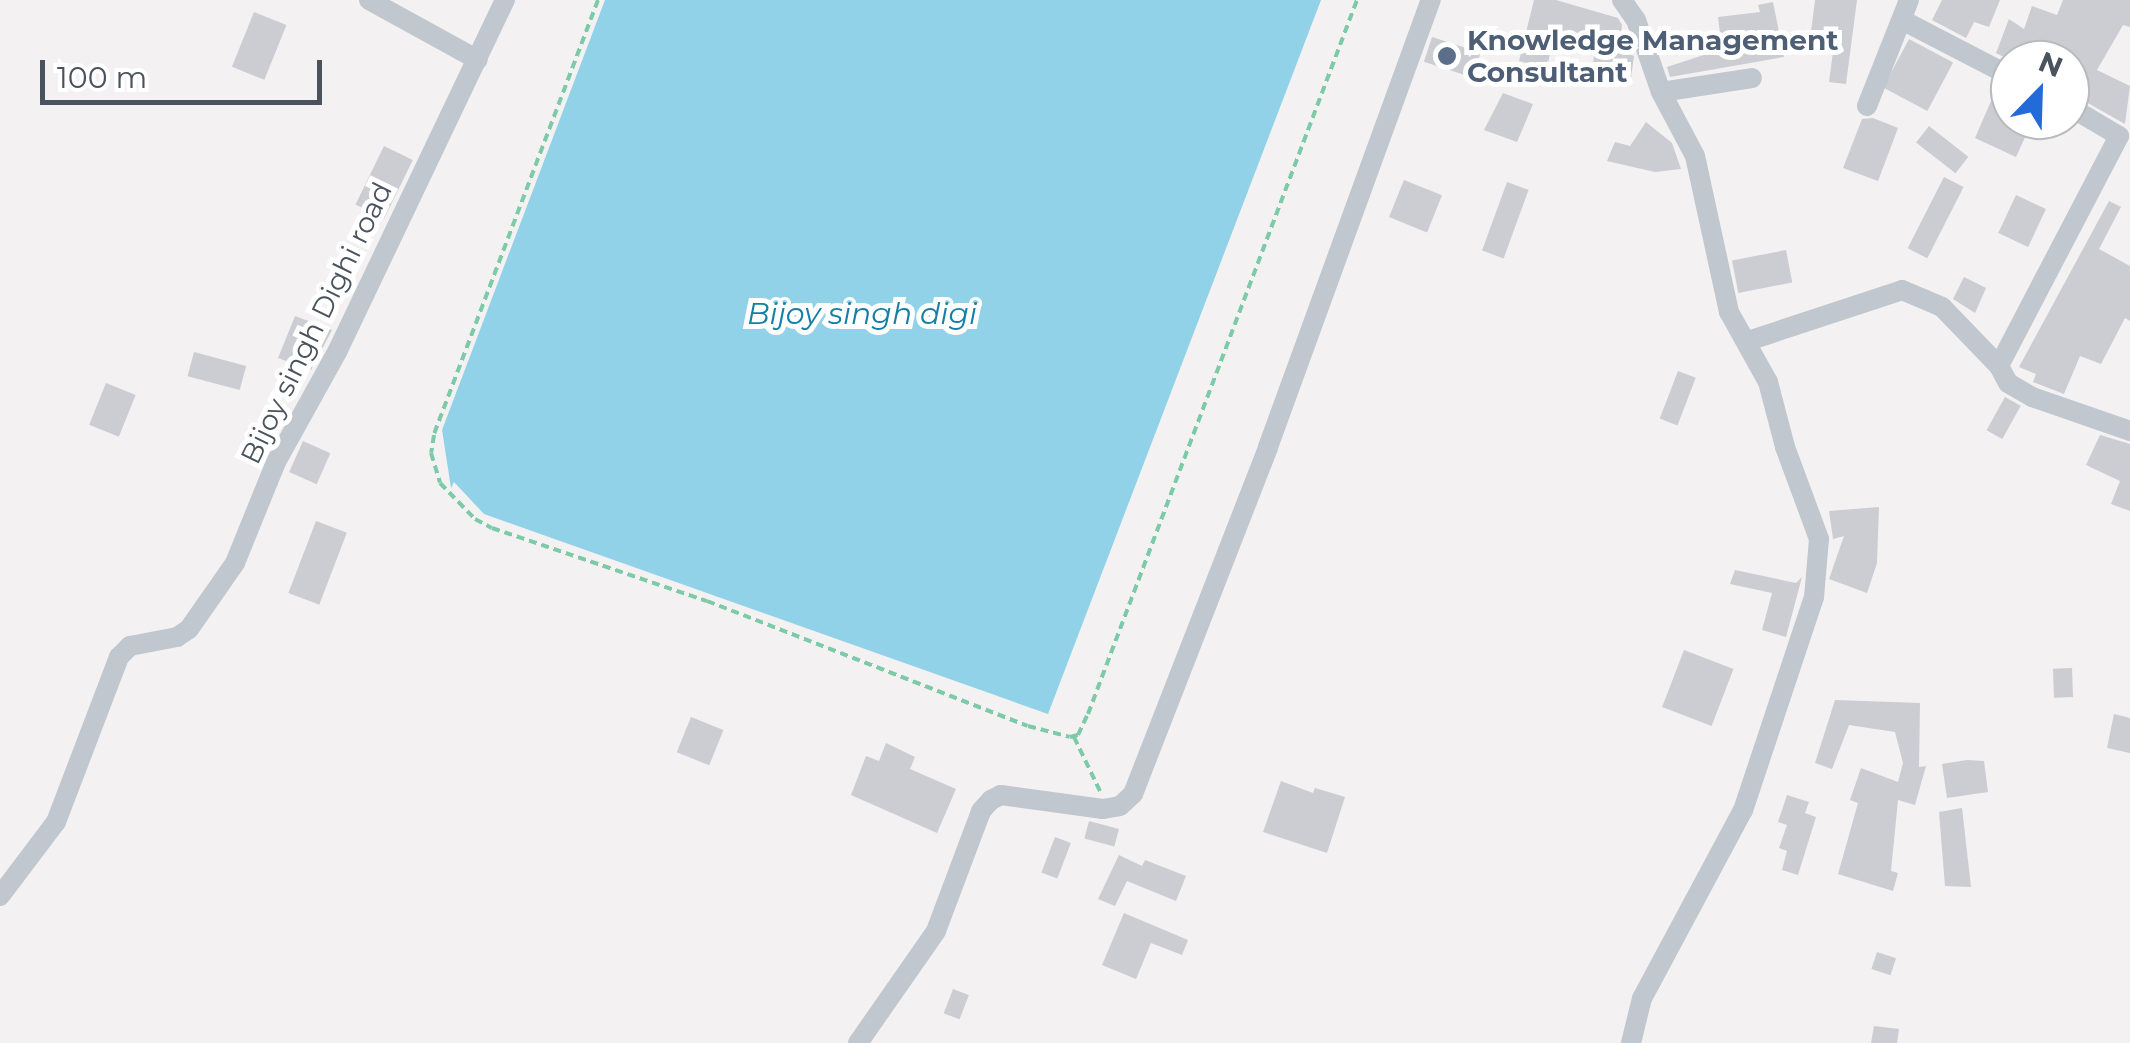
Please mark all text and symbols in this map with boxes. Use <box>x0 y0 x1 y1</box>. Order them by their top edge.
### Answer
place label: Knowledge Management Consultant <box>1467 23 1838 89</box>
scale bar <box>45 40 328 102</box>
north arrow <box>1990 40 2090 140</box>
text: N <box>2034 44 2068 84</box>
marker: Knowledge Management Consultant <box>1436 45 1458 67</box>
text: 100 m <box>57 59 147 96</box>
street label: Bijoy singh Dighi road <box>233 177 399 469</box>
water label: Bijoy singh digi <box>747 296 977 332</box>

